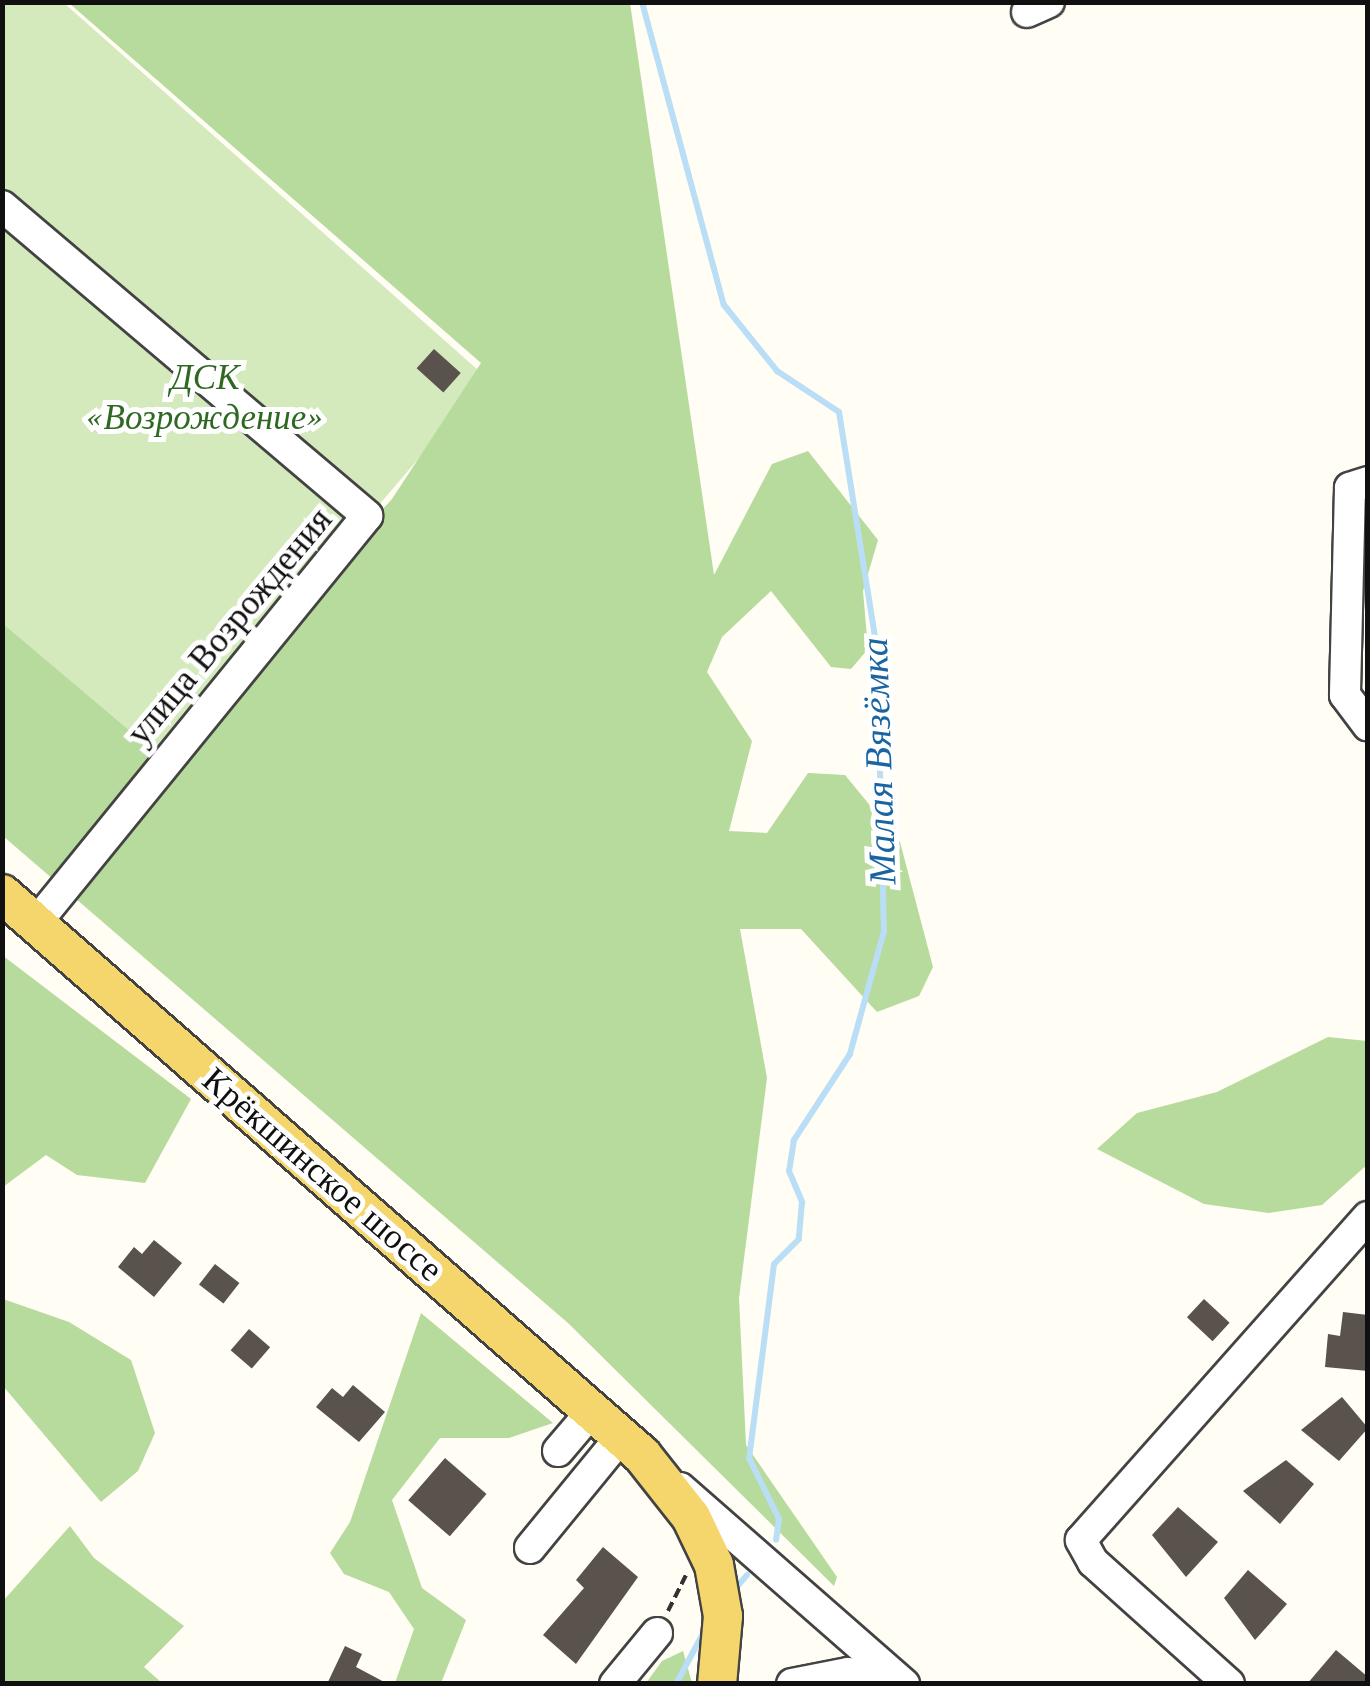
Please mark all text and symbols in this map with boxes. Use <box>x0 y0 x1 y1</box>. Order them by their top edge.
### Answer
park label: ДСК «Возрождение» <box>87 356 323 438</box>
street label: улица Возрождения <box>118 499 340 753</box>
water label: Малая Вязёмка <box>851 637 905 885</box>
street label: Крёкшинское шоссе <box>194 1058 452 1290</box>

